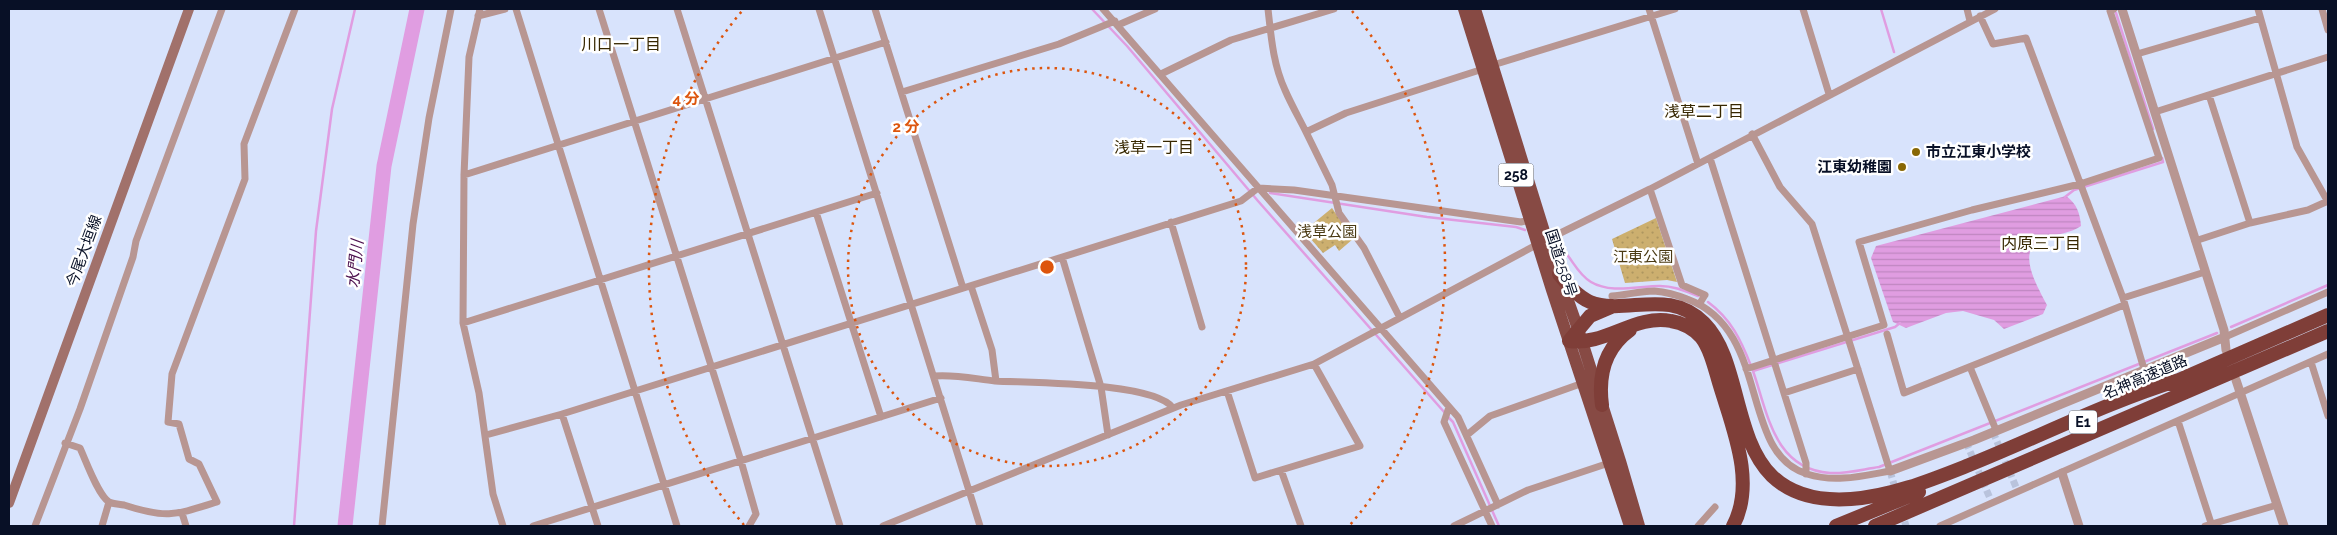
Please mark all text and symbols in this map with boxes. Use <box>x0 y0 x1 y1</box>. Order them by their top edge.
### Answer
district label: 川口一丁目 <box>581 35 661 54</box>
text: 4 分 <box>672 90 700 108</box>
district label: 浅草二丁目 <box>1664 102 1744 121</box>
text: 2 分 <box>892 118 920 136</box>
district label: 浅草一丁目 <box>1114 138 1194 157</box>
place label: 市立江東小学校 <box>1926 143 2031 161</box>
marker: 市立江東小学校 <box>1910 146 1922 158</box>
place label: 江東幼稚園 <box>1817 158 1892 176</box>
marker: 江東幼稚園 <box>1896 161 1908 173</box>
road number: 258 <box>1498 164 1534 186</box>
street label: 今尾大垣線 <box>63 213 105 289</box>
park label: 浅草公園 <box>1297 223 1357 241</box>
street label: 国道258号 <box>1542 227 1580 299</box>
district label: 内原三丁目 <box>2001 234 2081 253</box>
water label: 水門川 <box>343 237 367 289</box>
park label: 江東公園 <box>1613 248 1673 266</box>
centre of rings <box>1038 258 1056 276</box>
street label: 名神高速道路 <box>2100 351 2190 403</box>
road number: E1 <box>2069 411 2097 434</box>

